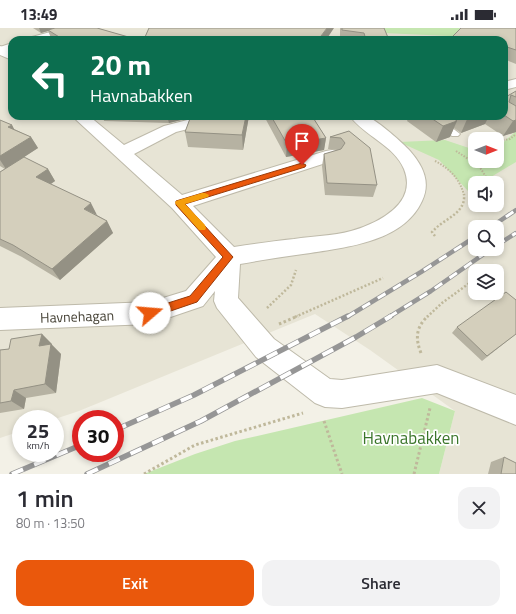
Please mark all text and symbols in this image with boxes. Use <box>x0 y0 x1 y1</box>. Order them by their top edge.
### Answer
text: 13:49 <box>20 3 57 26</box>
text: 20 m <box>90 43 151 86</box>
icon: left <box>24 52 76 104</box>
text: Havnabakken <box>90 82 193 109</box>
pin <box>285 124 319 165</box>
icon: arrive <box>291 130 313 152</box>
north arrow <box>468 132 504 168</box>
map controls <box>468 132 504 300</box>
button: sound <box>468 176 504 212</box>
button: search <box>468 220 504 256</box>
button: layers <box>468 264 504 300</box>
position arrow <box>129 292 171 334</box>
street label: Havnehagan <box>40 304 114 328</box>
speed limit sign: 30 <box>72 410 124 462</box>
text: 25 <box>27 415 49 446</box>
park label: Havnabakken <box>363 425 459 451</box>
text: km/h <box>27 438 49 453</box>
text: 1 min <box>16 480 74 516</box>
button: close <box>458 487 500 529</box>
text: 80 m · 13:50 <box>16 513 85 533</box>
button: Exit <box>16 560 254 606</box>
button: Share <box>262 560 500 606</box>

